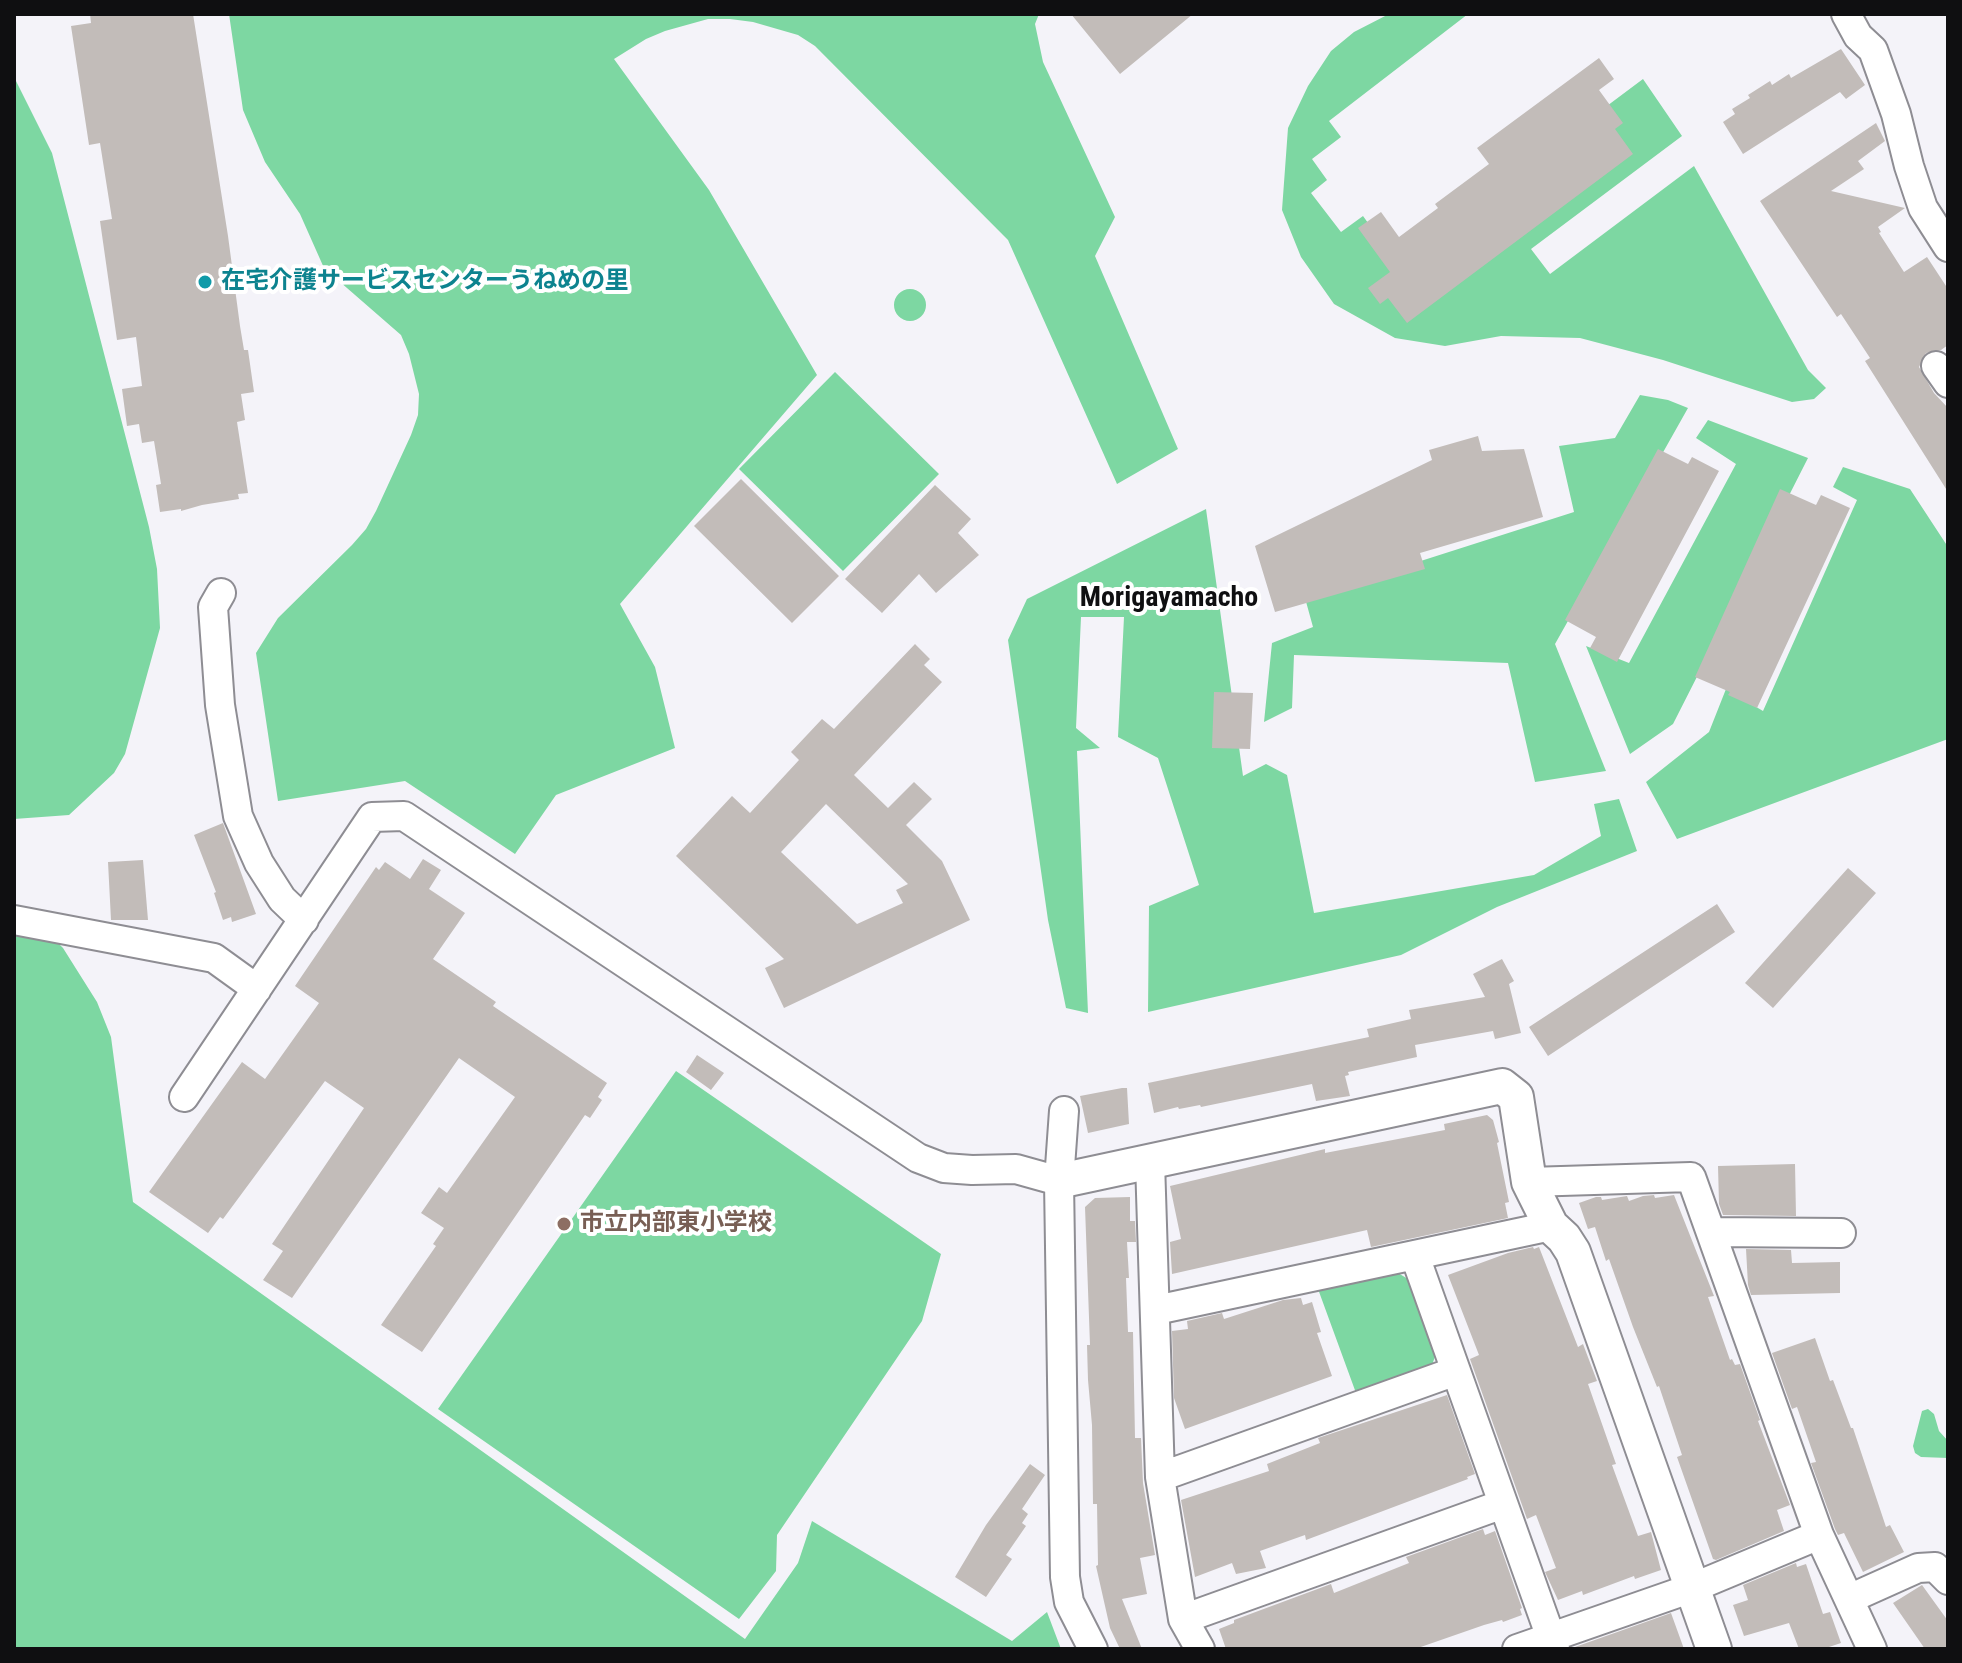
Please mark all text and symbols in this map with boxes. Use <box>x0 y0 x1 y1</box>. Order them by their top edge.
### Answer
place label: 在宅介護サービスセンターうねめの里 <box>221 268 629 296</box>
marker: 在宅介護サービスセンターうねめの里 <box>196 273 214 291</box>
district label: Morigayamacho <box>1080 582 1258 616</box>
place label: 市立内部東小学校 <box>580 1210 772 1238</box>
marker: 市立内部東小学校 <box>555 1215 573 1233</box>

